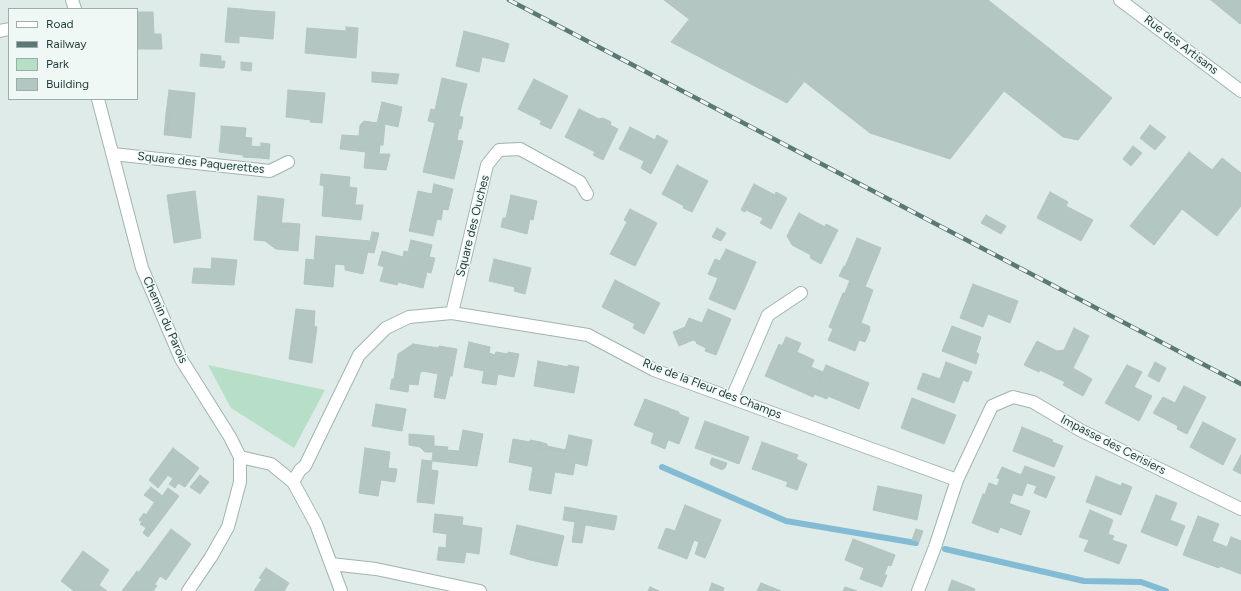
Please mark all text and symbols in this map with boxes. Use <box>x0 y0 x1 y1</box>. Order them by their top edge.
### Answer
legend <box>8 8 138 100</box>
street label: Rue des Artisans <box>1141 12 1221 78</box>
text: Road <box>46 17 74 31</box>
text: Railway <box>46 37 87 51</box>
text: Park <box>46 57 69 71</box>
text: Building <box>46 77 89 91</box>
street label: Square des Paquerettes <box>137 149 265 177</box>
street label: Square des Ouches <box>453 174 493 278</box>
street label: Chemin du Parois <box>139 274 191 366</box>
street label: Rue de la Fleur des Champs <box>640 356 784 422</box>
street label: Impasse des Cerisiers <box>1058 412 1168 478</box>

